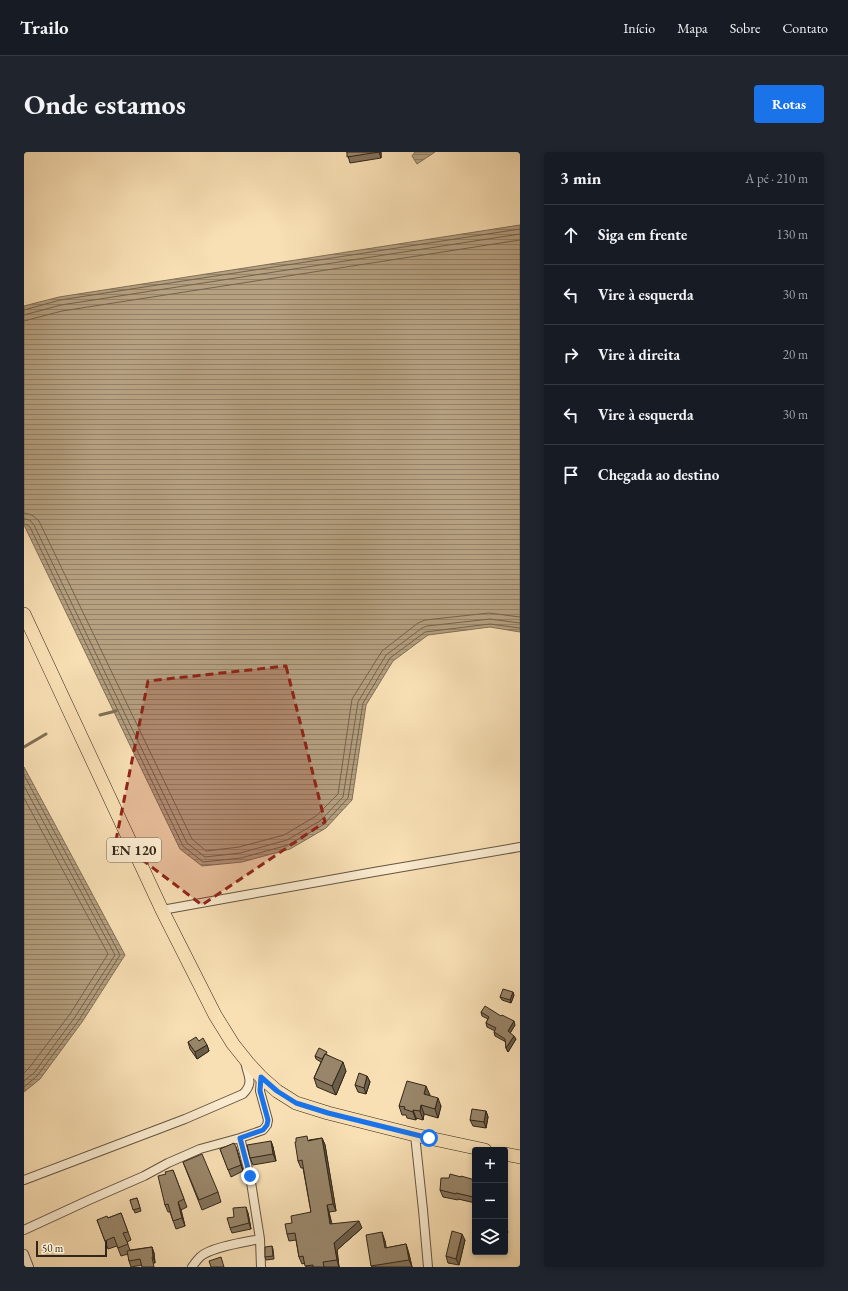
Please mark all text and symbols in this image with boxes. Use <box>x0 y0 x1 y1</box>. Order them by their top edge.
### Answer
text: Trailo <box>20 15 69 40</box>
text: Início <box>623 19 655 37</box>
text: Mapa <box>677 19 708 37</box>
text: Sobre <box>730 19 760 37</box>
text: Contato <box>782 19 828 37</box>
button: Rotas <box>754 85 824 123</box>
text: Onde estamos <box>24 86 186 122</box>
text: 3 min <box>560 167 601 189</box>
text: A pé · 210 m <box>745 170 808 187</box>
icon: ahead <box>560 224 582 246</box>
text: Siga em frente <box>598 225 687 244</box>
text: 130 m <box>777 226 808 243</box>
icon: left <box>560 284 582 306</box>
text: Vire à esquerda <box>598 285 694 304</box>
text: 30 m <box>783 286 808 303</box>
icon: right <box>560 344 582 366</box>
text: Vire à direita <box>598 345 680 364</box>
text: 20 m <box>783 346 808 363</box>
icon: left <box>560 404 582 426</box>
text: Vire à esquerda <box>598 405 694 424</box>
text: 30 m <box>783 406 808 423</box>
icon: arrive <box>560 464 582 486</box>
text: Chegada ao destino <box>598 465 719 484</box>
road number: EN 120 <box>107 838 161 862</box>
route start <box>420 1129 438 1147</box>
map controls <box>472 1147 508 1255</box>
button: + <box>472 1147 508 1183</box>
route end <box>241 1167 259 1185</box>
button: − <box>472 1183 508 1219</box>
button: layers <box>472 1219 508 1255</box>
scale bar <box>36 1239 107 1258</box>
text: 50 m <box>42 1241 63 1255</box>

